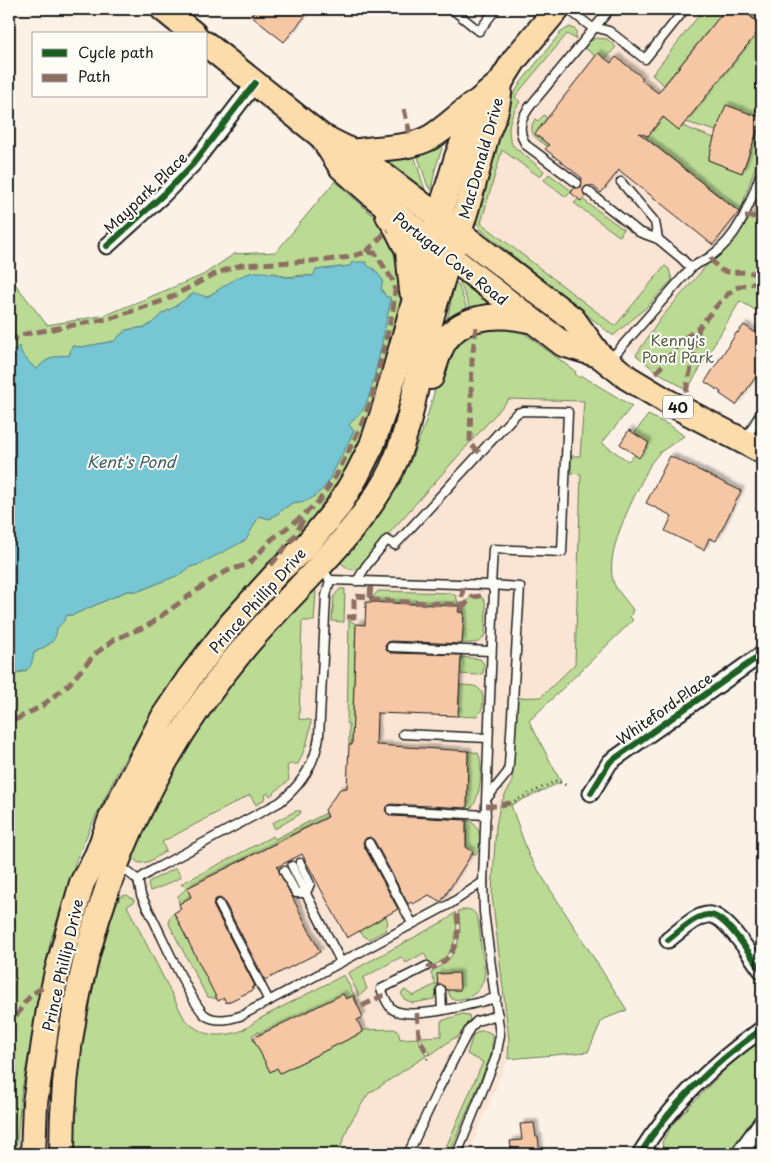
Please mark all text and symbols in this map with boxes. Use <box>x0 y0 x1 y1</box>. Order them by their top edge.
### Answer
legend <box>32 32 208 98</box>
text: Cycle path <box>78 40 154 63</box>
text: Path <box>78 64 110 87</box>
street label: MacDonald Drive <box>452 95 508 221</box>
street label: Maypark Place <box>98 146 192 238</box>
street label: Portugal Cove Road <box>389 206 513 310</box>
park label: Kenny's Pond Park <box>642 328 714 368</box>
road number: 40 <box>663 396 693 418</box>
water label: Kent's Pond <box>87 449 178 473</box>
street label: Prince Phillip Drive <box>203 542 311 658</box>
street label: Whiteford Place <box>611 666 717 750</box>
street label: Prince Phillip Drive <box>36 896 88 1033</box>

